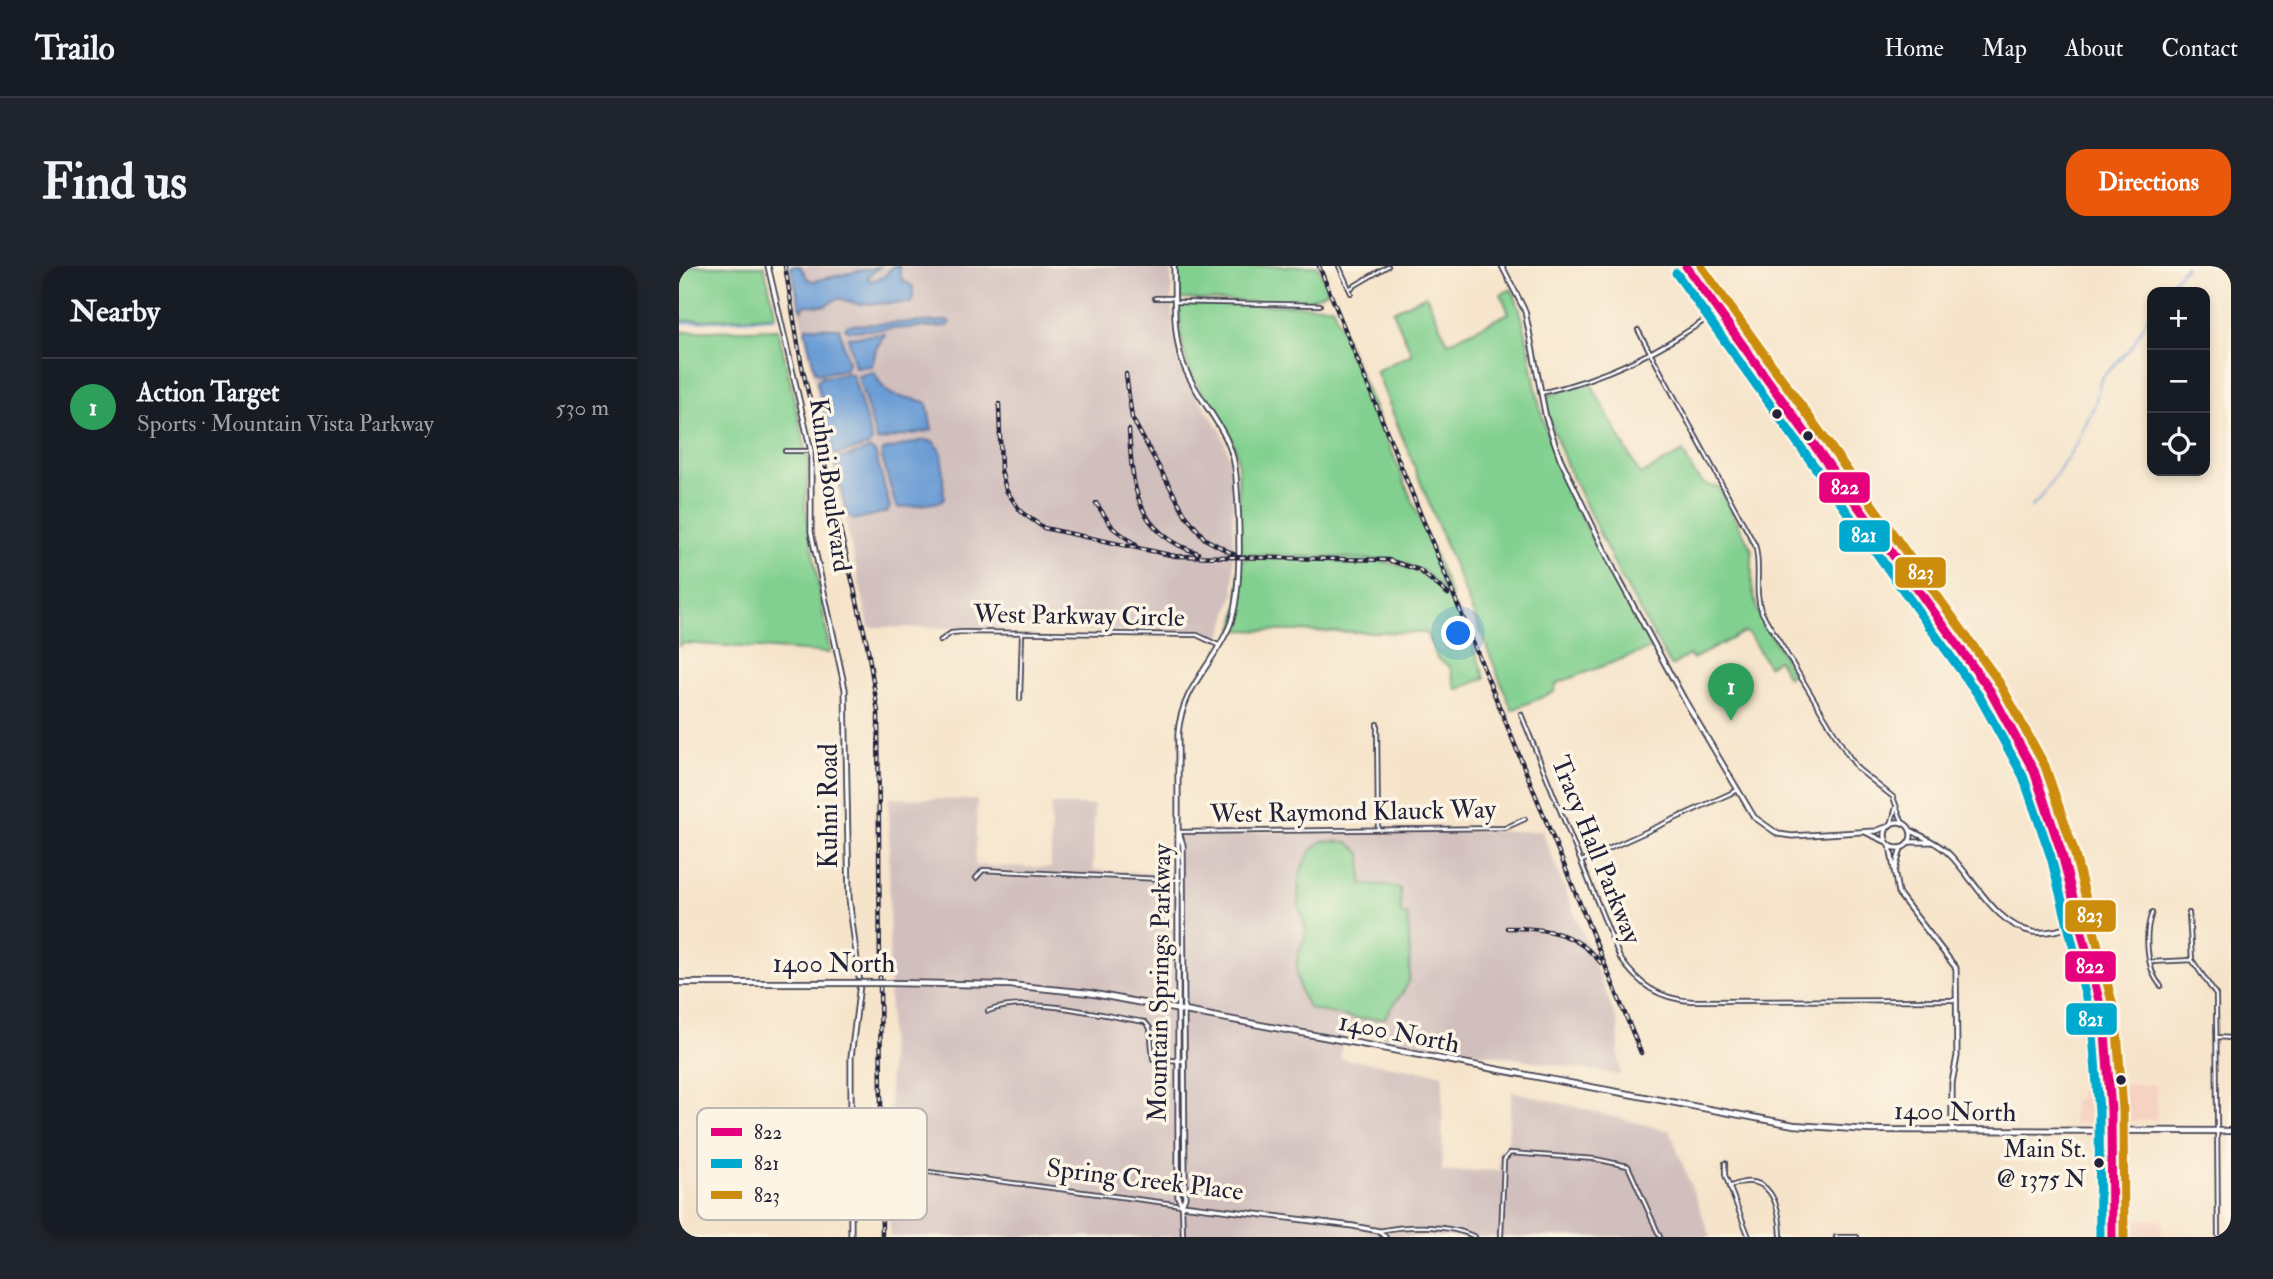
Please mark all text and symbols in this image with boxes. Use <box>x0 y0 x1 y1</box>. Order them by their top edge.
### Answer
text: Trailo <box>35 28 115 69</box>
text: Home <box>1884 33 1944 64</box>
text: Map <box>1982 33 2027 64</box>
text: About <box>2065 33 2124 64</box>
text: Contact <box>2162 33 2238 64</box>
button: Directions <box>2066 149 2231 216</box>
text: Find us <box>42 152 187 213</box>
map controls <box>2147 287 2210 476</box>
button: + <box>2147 287 2210 350</box>
text: Nearby <box>70 293 160 330</box>
button: − <box>2147 350 2210 413</box>
text: Action Target <box>137 377 279 409</box>
text: 1 <box>89 393 97 422</box>
text: 530 m <box>556 393 609 422</box>
street label: Kuhni Boulevard <box>802 396 858 574</box>
unlabelled marker <box>1770 407 1784 421</box>
text: Sports · Mountain Vista Parkway <box>137 409 434 438</box>
button: locate <box>2147 413 2210 476</box>
unlabelled marker <box>1801 429 1815 443</box>
line badge: 822 <box>1818 471 1871 504</box>
text: 822 <box>1831 476 1859 500</box>
line badge: 821 <box>1838 519 1891 553</box>
text: 821 <box>1851 524 1877 548</box>
line badge: 823 <box>1894 556 1947 589</box>
text: 823 <box>1908 561 1934 585</box>
street label: West Parkway Circle <box>972 598 1185 634</box>
your location <box>1441 616 1475 650</box>
pin: 1 <box>1708 663 1754 721</box>
street label: Kuhni Road <box>813 743 845 868</box>
street label: Tracy Hall Parkway <box>1544 751 1649 949</box>
street label: West Raymond Klauck Way <box>1209 793 1497 831</box>
street label: Mountain Springs Parkway <box>1142 843 1179 1122</box>
line badge: 823 <box>2064 899 2117 933</box>
text: 823 <box>2077 904 2103 928</box>
street label: 1400 North <box>773 948 896 980</box>
line badge: 822 <box>2064 950 2117 983</box>
text: 822 <box>2076 955 2104 979</box>
line badge: 821 <box>2065 1002 2118 1036</box>
street label: 1400 North <box>1336 1006 1462 1060</box>
text: 821 <box>2078 1008 2104 1032</box>
unlabelled marker <box>2114 1073 2128 1087</box>
street label: 1400 North <box>1894 1095 2017 1129</box>
legend <box>697 1108 927 1220</box>
text: 822 <box>754 1121 782 1145</box>
place label: Main St. @ 1375 N <box>1997 1134 2087 1195</box>
text: 821 <box>754 1152 779 1176</box>
street label: Spring Creek Place <box>1045 1152 1245 1209</box>
marker: Main St. @ 1375 N <box>2092 1156 2106 1170</box>
text: 823 <box>754 1184 780 1208</box>

